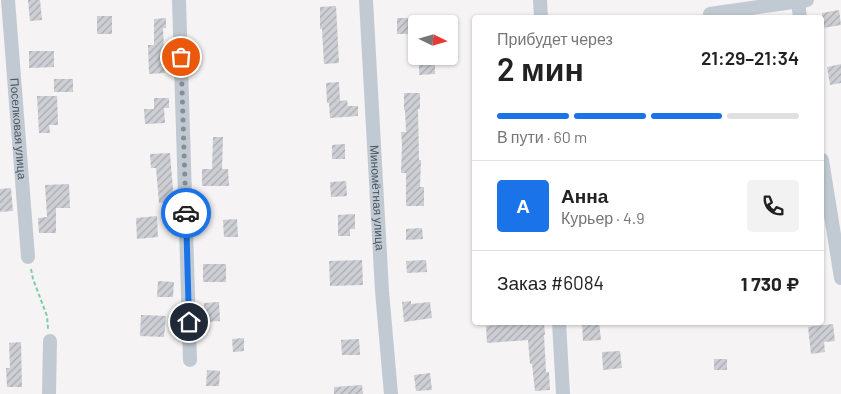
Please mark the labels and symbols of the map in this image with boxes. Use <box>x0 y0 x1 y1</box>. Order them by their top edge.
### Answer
north arrow <box>408 15 458 65</box>
pin <box>160 36 202 78</box>
street label: Поселковая улица <box>8 77 30 180</box>
street label: Миномётная улица <box>368 144 388 251</box>
courier <box>161 188 211 238</box>
pin <box>168 301 210 343</box>

